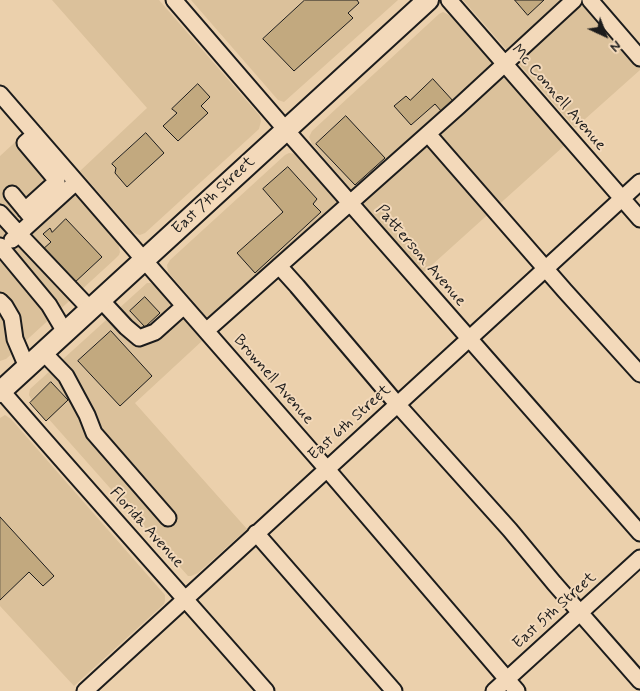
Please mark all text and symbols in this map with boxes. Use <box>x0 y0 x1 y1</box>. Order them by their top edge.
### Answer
north arrow <box>580 10 630 60</box>
text: N <box>606 36 625 56</box>
street label: Mc Connell Avenue <box>507 41 609 155</box>
street label: East 7th Street <box>169 153 259 239</box>
street label: Patterson Avenue <box>371 201 469 311</box>
street label: Brownell Avenue <box>229 331 317 429</box>
street label: East 6th Street <box>305 381 395 465</box>
street label: Florida Avenue <box>105 484 187 572</box>
street label: East 5th Street <box>509 568 601 654</box>

